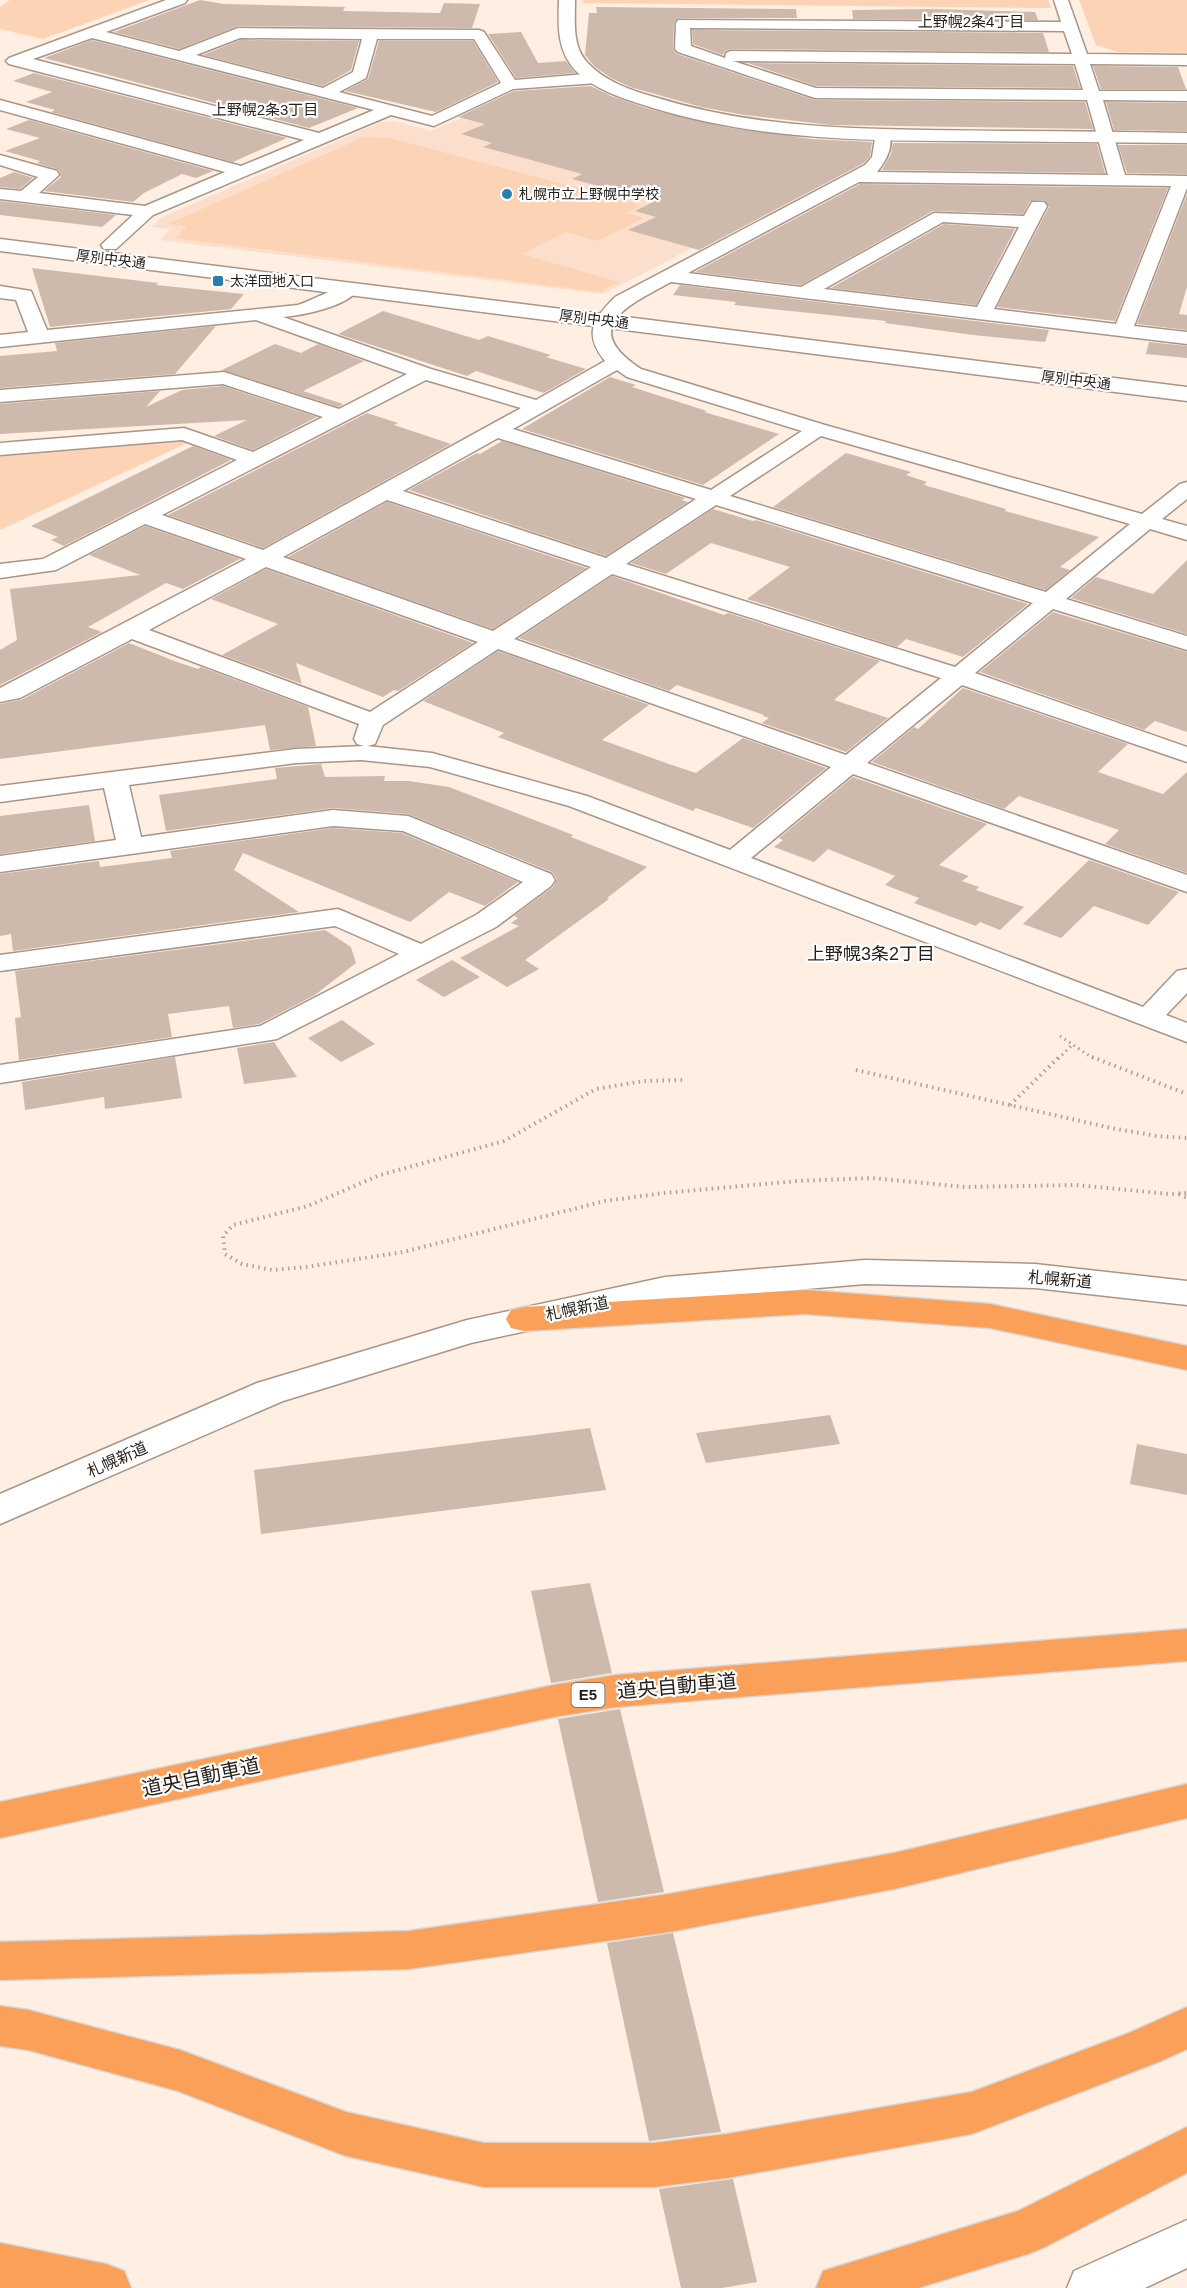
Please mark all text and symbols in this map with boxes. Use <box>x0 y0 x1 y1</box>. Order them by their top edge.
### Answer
district label: 上野幌2条4丁目 <box>918 13 1024 30</box>
district label: 上野幌2条3丁目 <box>212 101 318 118</box>
place label: 札幌市立上野幌中学校 <box>519 186 659 202</box>
marker: 札幌市立上野幌中学校 <box>500 187 514 201</box>
street label: 厚別中央通 <box>75 247 147 271</box>
place label: 太洋団地入口 <box>230 273 314 289</box>
marker: 太洋団地入口 <box>211 274 225 288</box>
street label: 厚別中央通 <box>558 307 630 331</box>
street label: 厚別中央通 <box>1040 368 1112 392</box>
district label: 上野幌3条2丁目 <box>807 944 935 964</box>
street label: 札幌新道 <box>1027 1268 1093 1291</box>
street label: 札幌新道 <box>544 1294 610 1323</box>
street label: 札幌新道 <box>85 1439 150 1480</box>
street label: 道央自動車道 <box>616 1670 738 1702</box>
road number: E5 <box>572 1683 604 1707</box>
street label: 道央自動車道 <box>140 1754 262 1800</box>

